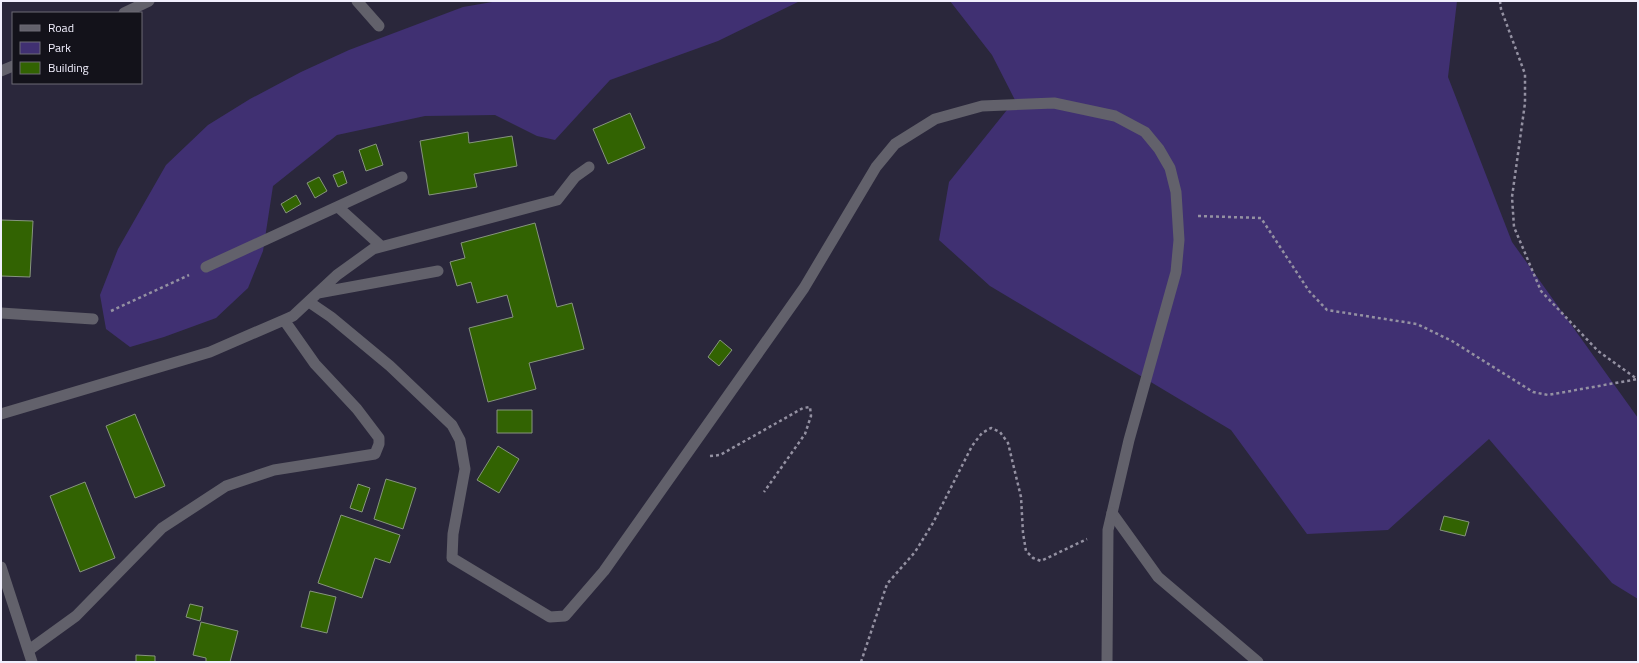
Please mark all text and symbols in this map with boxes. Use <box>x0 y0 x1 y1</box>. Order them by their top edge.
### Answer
legend <box>12 12 142 84</box>
text: Road <box>48 18 74 37</box>
text: Park <box>48 38 71 57</box>
text: Building <box>48 58 89 77</box>

